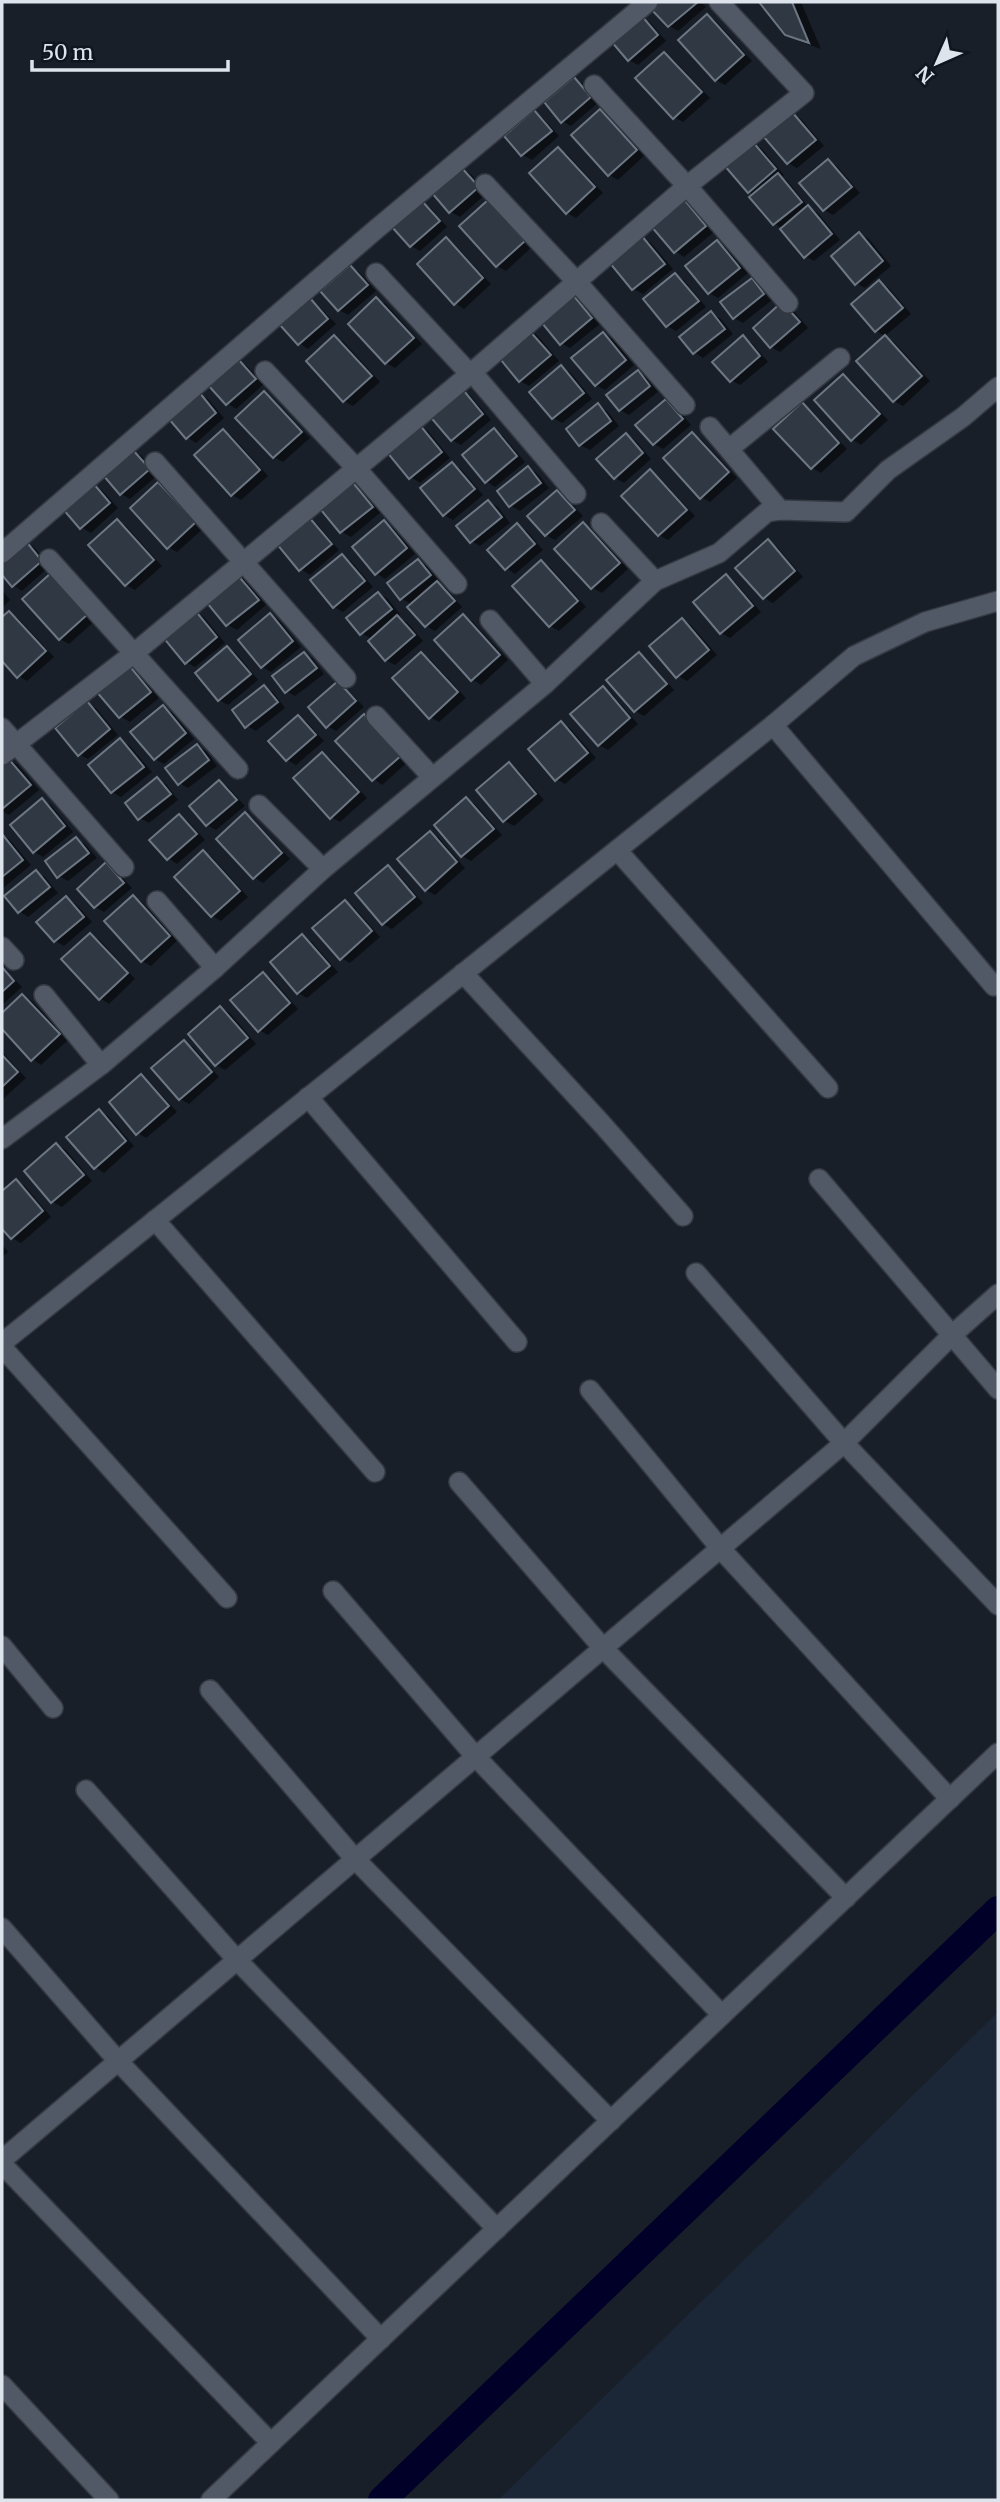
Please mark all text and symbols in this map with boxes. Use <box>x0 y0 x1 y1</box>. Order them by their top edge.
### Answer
scale bar <box>32 28 228 72</box>
north arrow <box>902 28 972 98</box>
text: 50 m <box>42 39 93 66</box>
text: N <box>911 61 939 89</box>

